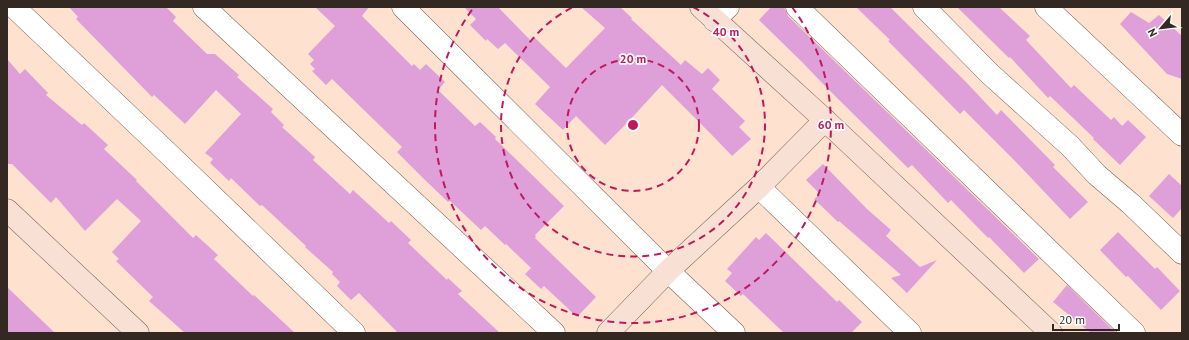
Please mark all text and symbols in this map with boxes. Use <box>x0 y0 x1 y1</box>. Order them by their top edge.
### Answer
north arrow <box>1141 8 1181 48</box>
text: 40 m <box>713 24 739 39</box>
text: N <box>1144 26 1160 39</box>
text: 20 m <box>620 51 646 66</box>
text: 60 m <box>818 117 844 132</box>
centre of rings <box>626 118 640 132</box>
scale bar <box>1053 306 1119 332</box>
text: 20 m <box>1059 312 1085 327</box>

